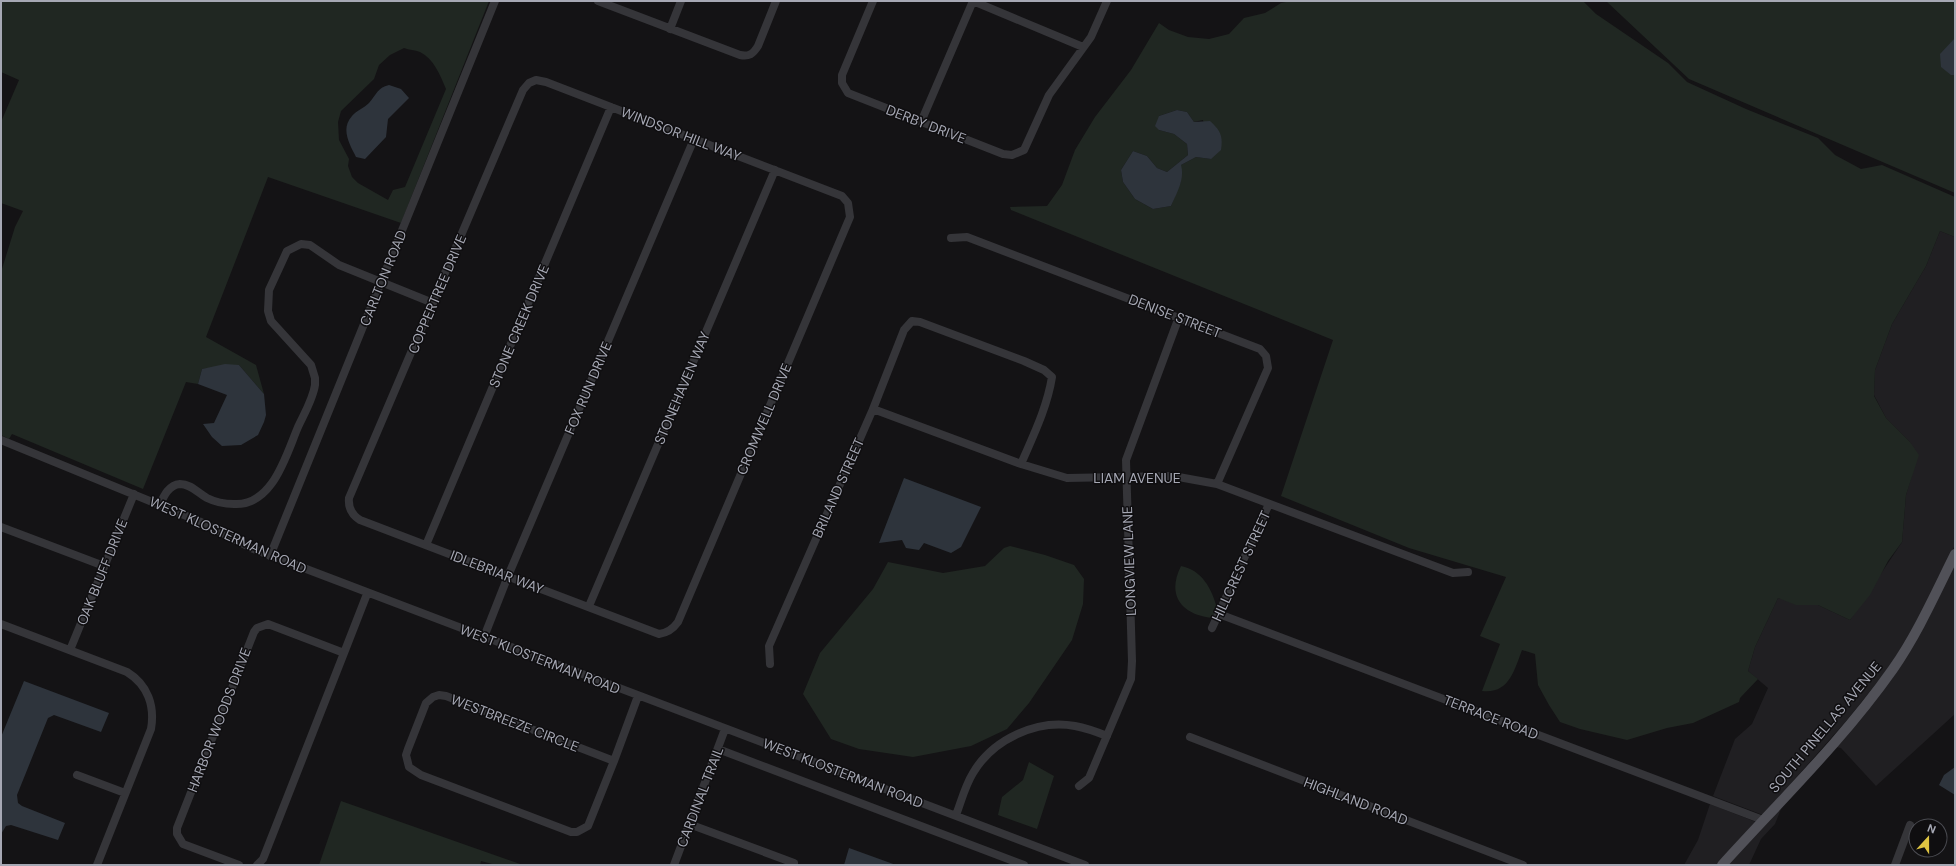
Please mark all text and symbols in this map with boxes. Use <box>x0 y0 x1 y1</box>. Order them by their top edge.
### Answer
street label: DERBY DRIVE <box>883 101 969 148</box>
street label: WINDSOR HILL WAY <box>618 103 744 165</box>
street label: CARLTON ROAD <box>356 227 410 329</box>
street label: COPPERTREE DRIVE <box>404 232 470 356</box>
street label: STONE CREEK DRIVE <box>485 262 553 390</box>
street label: DENISE STREET <box>1126 290 1224 342</box>
street label: STONEHAVEN WAY <box>650 329 714 447</box>
street label: FOX RUN DRIVE <box>560 339 616 437</box>
street label: CROMWELL DRIVE <box>732 360 796 477</box>
street label: BRILAND STREET <box>808 435 868 541</box>
street label: LIAM AVENUE <box>1093 469 1181 487</box>
street label: WEST KLOSTERMAN ROAD <box>147 492 309 578</box>
street label: LONGVIEW LANE <box>1118 506 1140 616</box>
street label: HILLCREST STREET <box>1207 508 1275 624</box>
street label: OAK BLUFF DRIVE <box>72 516 132 628</box>
street label: IDLEBRIAR WAY <box>448 546 546 598</box>
street label: WEST KLOSTERMAN ROAD <box>457 620 623 698</box>
street label: HARBOR WOODS DRIVE <box>183 645 255 795</box>
street label: SOUTH PINELLAS AVENUE <box>1765 658 1885 796</box>
street label: WESTBREEZE CIRCLE <box>448 690 582 756</box>
street label: TERRACE ROAD <box>1441 691 1541 743</box>
street label: WEST KLOSTERMAN ROAD <box>760 734 926 812</box>
street label: CARDINAL TRAIL <box>673 744 727 850</box>
street label: HIGHLAND ROAD <box>1301 773 1411 829</box>
north arrow <box>1908 818 1948 858</box>
text: N <box>1925 821 1938 837</box>

